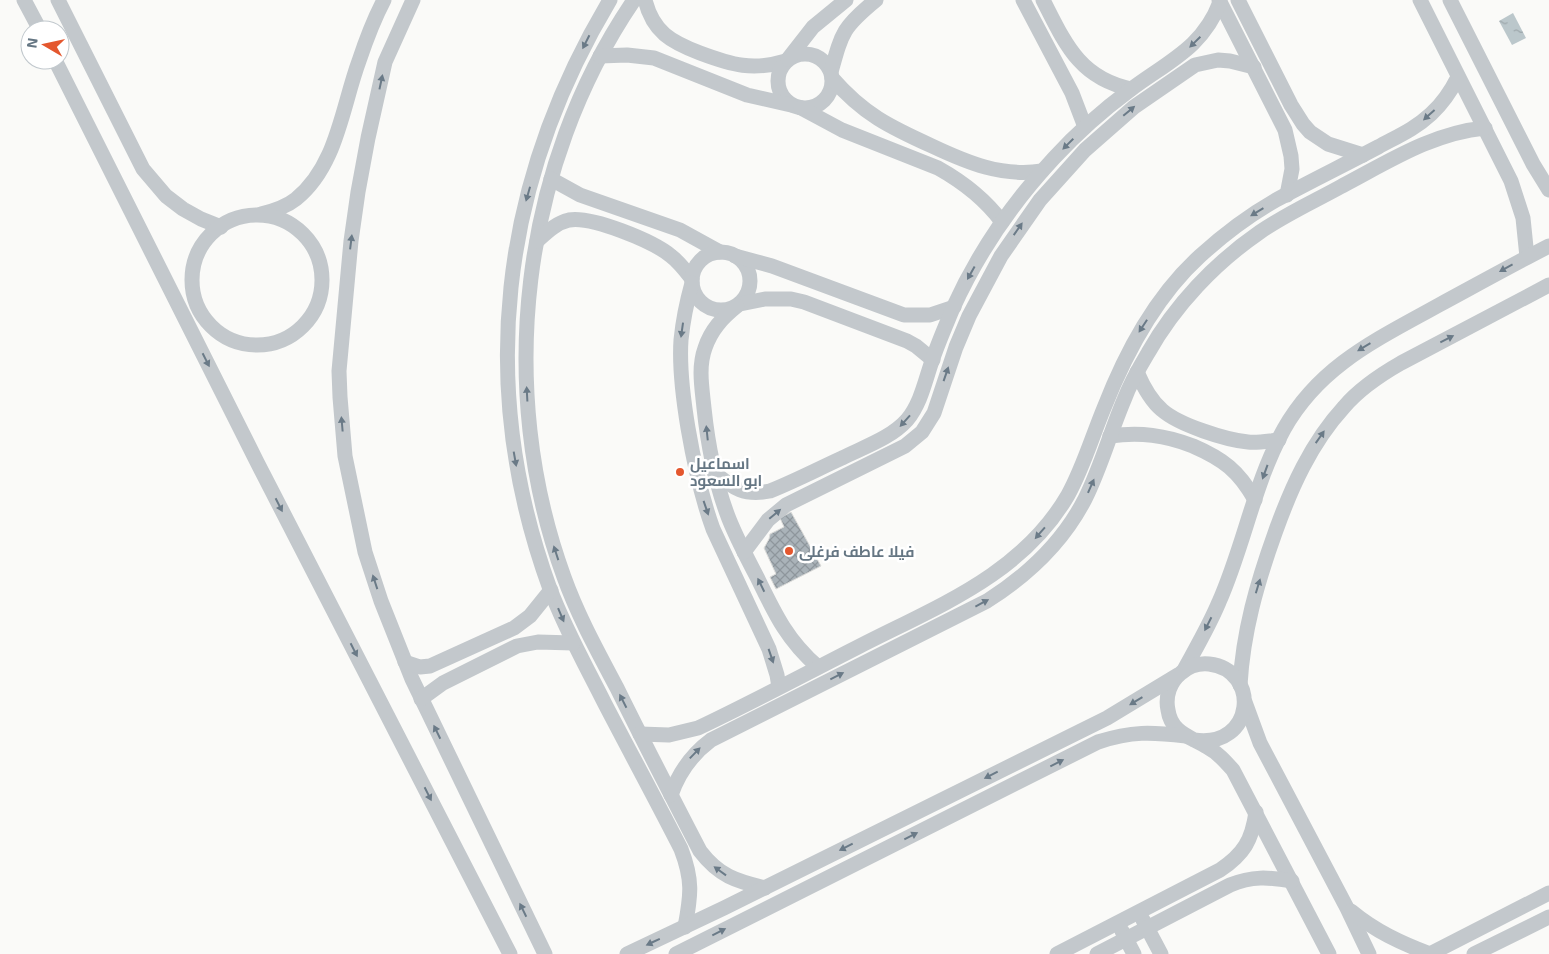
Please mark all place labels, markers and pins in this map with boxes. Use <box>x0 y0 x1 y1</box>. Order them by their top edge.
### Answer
place label: اسماعيل ابو السعود <box>690 454 762 490</box>
marker: اسماعيل ابو السعود <box>674 466 686 478</box>
place label: فيلا عاطف فرغلى <box>799 542 914 561</box>
marker: فيلا عاطف فرغلى <box>783 545 795 557</box>

